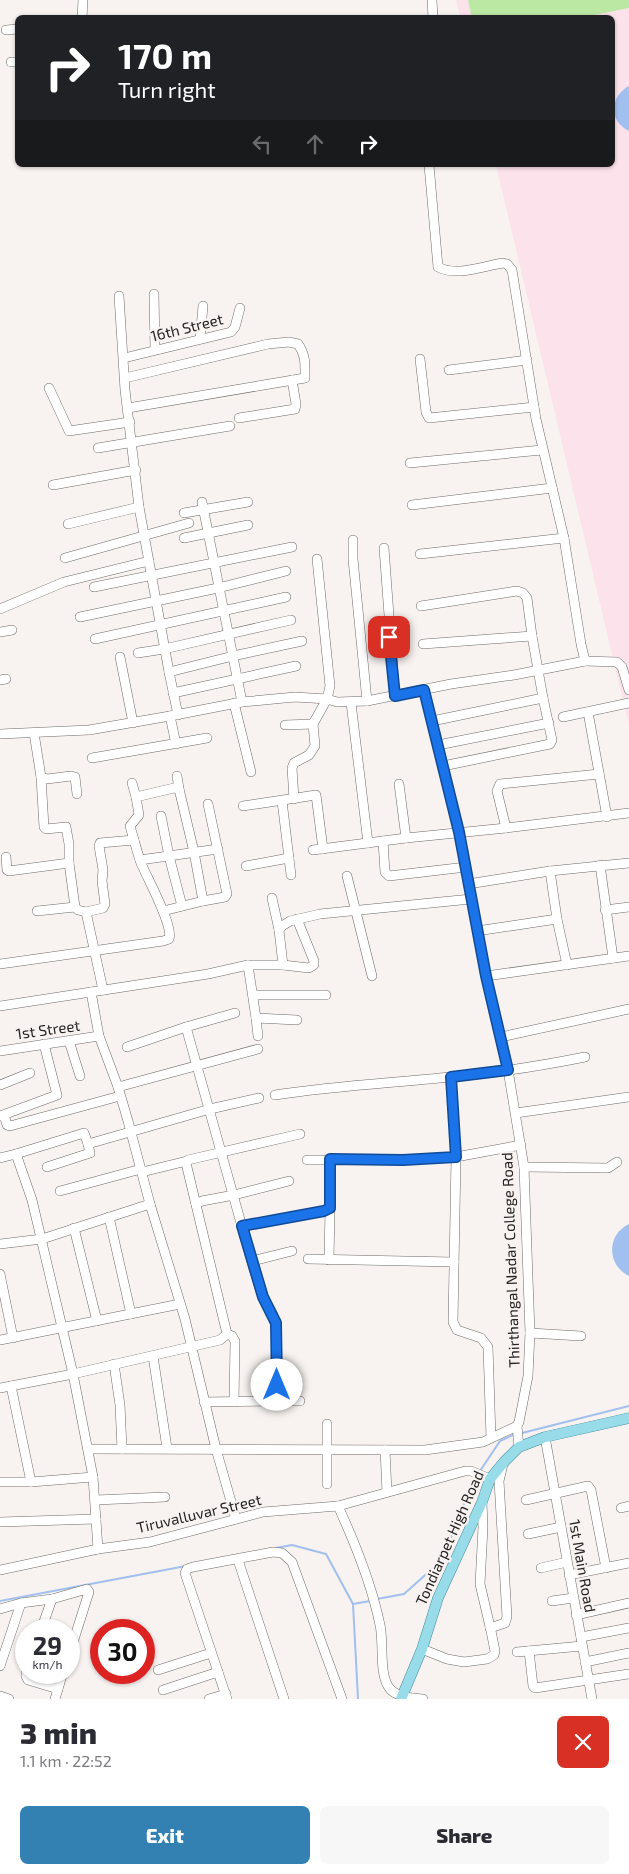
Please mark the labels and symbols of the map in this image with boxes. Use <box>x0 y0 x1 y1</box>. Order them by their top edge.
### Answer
street label: 16th Street <box>149 309 225 345</box>
pin <box>368 616 410 658</box>
street label: 1st Street <box>15 1016 81 1042</box>
street label: Thirthangal Nadar College Road <box>497 1152 523 1368</box>
position arrow <box>250 1358 302 1410</box>
street label: Tondiarpet High Road <box>411 1468 487 1608</box>
street label: Tiruvalluvar Street <box>135 1490 263 1536</box>
street label: 1st Main Road <box>566 1518 600 1614</box>
speed limit sign: 30 <box>90 1619 155 1684</box>

